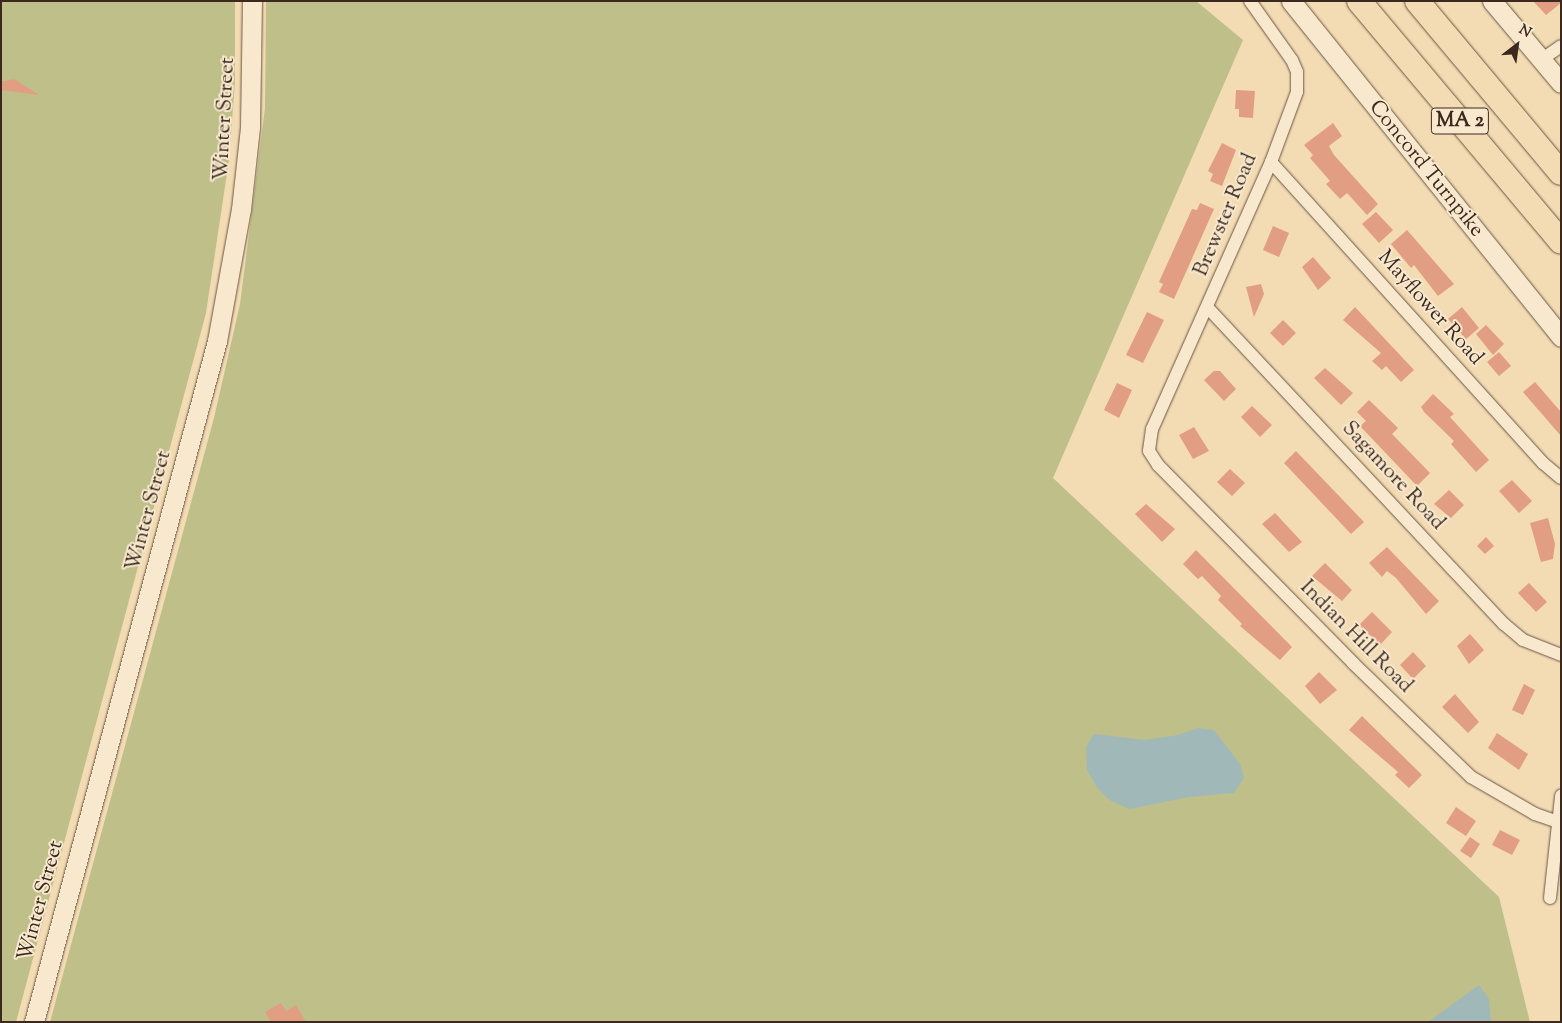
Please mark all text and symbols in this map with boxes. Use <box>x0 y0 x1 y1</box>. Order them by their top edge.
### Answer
north arrow <box>1492 20 1542 70</box>
text: N <box>1515 21 1534 43</box>
street label: Winter Street <box>209 57 241 181</box>
street label: Concord Turnpike <box>1363 95 1489 243</box>
road number: MA 2 <box>1430 104 1490 138</box>
street label: Brewster Road <box>1189 150 1263 280</box>
street label: Mayflower Road <box>1372 245 1488 371</box>
street label: Sagamore Road <box>1336 416 1450 536</box>
street label: Winter Street <box>121 448 177 574</box>
street label: Indian Hill Road <box>1294 575 1418 699</box>
street label: Winter Street <box>13 838 69 964</box>

